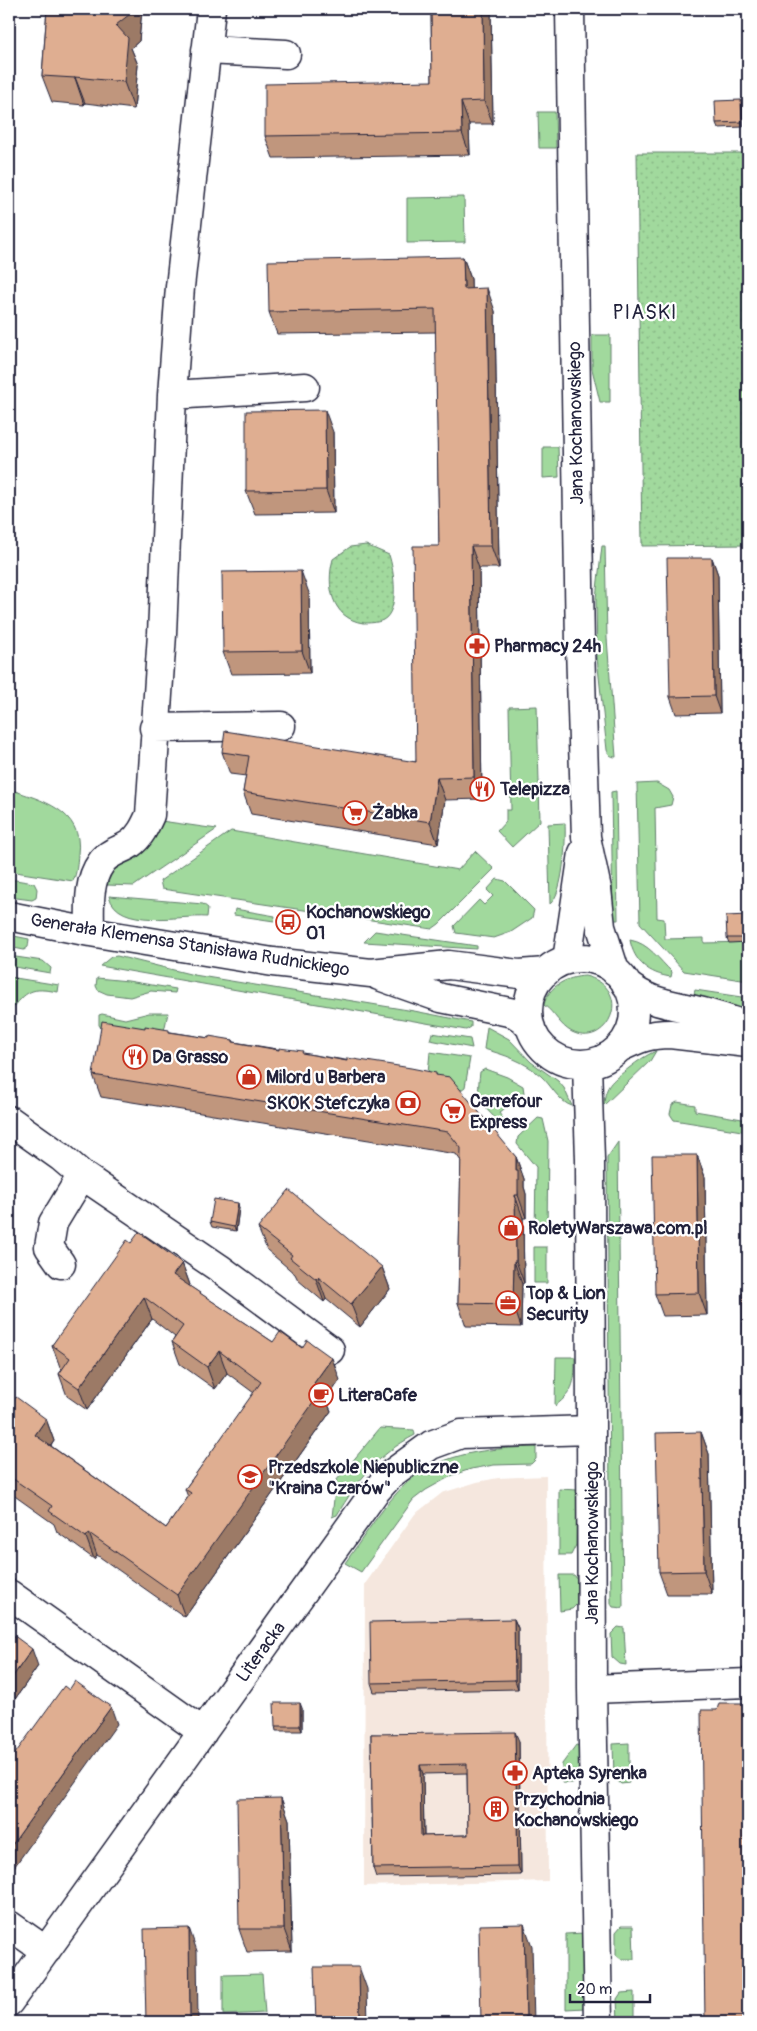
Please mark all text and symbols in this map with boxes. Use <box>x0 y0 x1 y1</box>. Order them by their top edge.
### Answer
district label: PIASKI <box>612 300 678 325</box>
street label: Jana Kochanowskiego <box>563 341 589 505</box>
pharmacy icon: Pharmacy 24h <box>464 633 490 659</box>
place label: Pharmacy 24h <box>494 635 602 658</box>
restaurant icon: Telepizza <box>469 776 495 802</box>
place label: Telepizza <box>499 778 570 801</box>
supermarket icon: Żabka <box>342 800 368 826</box>
place label: Żabka <box>372 802 419 825</box>
place label: Kochanowskiego 01 <box>306 901 431 945</box>
street label: Generała Klemensa Stanisława Rudnickiego <box>29 908 352 982</box>
bus stop icon: Kochanowskiego 01 <box>275 909 301 935</box>
restaurant icon: Da Grasso <box>122 1044 148 1070</box>
place label: Da Grasso <box>152 1046 228 1069</box>
shop icon: Milord u Barbera <box>236 1064 262 1090</box>
place label: Milord u Barbera <box>266 1066 386 1089</box>
bank icon: SKOK Stefczyka <box>395 1090 421 1116</box>
place label: Carrefour Express <box>470 1090 543 1134</box>
place label: SKOK Stefczyka <box>266 1092 391 1115</box>
supermarket icon: Carrefour Express <box>440 1098 466 1124</box>
shop icon: RoletyWarszawa.com.pl <box>498 1215 524 1241</box>
place label: RoletyWarszawa.com.pl <box>528 1217 708 1240</box>
place label: Top & Lion Security <box>525 1282 606 1326</box>
office icon: Top & Lion Security <box>495 1290 521 1316</box>
cafe icon: LiteraCafe <box>308 1382 334 1408</box>
place label: LiteraCafe <box>338 1384 418 1407</box>
place label: Przedszkole Niepubliczne "Kraina Czarów" <box>268 1456 460 1500</box>
street label: Jana Kochanowskiego <box>581 1461 604 1625</box>
school or university icon: Przedszkole Niepubliczne "Kraina Czarów" <box>237 1464 263 1490</box>
street label: Literacka <box>231 1617 291 1687</box>
pharmacy icon: Apteka Syrenka <box>502 1760 528 1786</box>
place label: Apteka Syrenka <box>532 1762 648 1785</box>
place label: Przychodnia Kochanowskiego <box>514 1788 639 1832</box>
building icon: Przychodnia Kochanowskiego <box>483 1796 509 1822</box>
scale bar <box>570 1971 650 2003</box>
text: 20 m <box>577 1980 612 1999</box>

